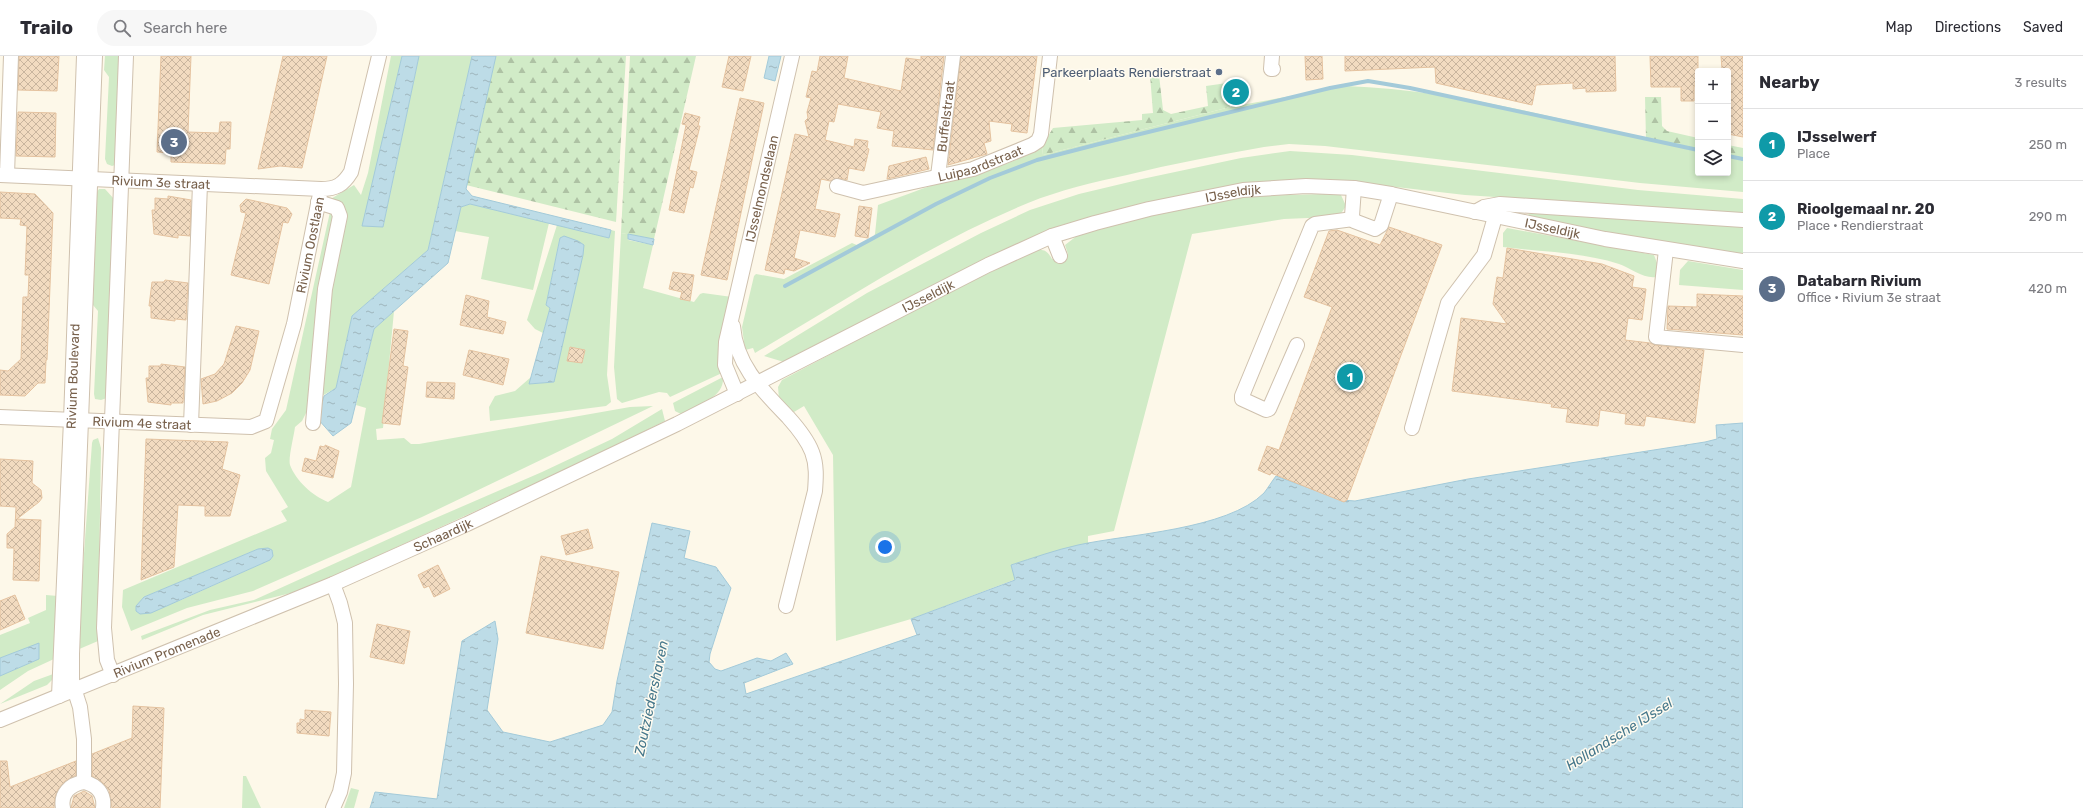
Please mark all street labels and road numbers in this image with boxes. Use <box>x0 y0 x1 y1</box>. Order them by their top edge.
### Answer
street label: Buffelstraat <box>934 80 958 153</box>
street label: IJsselmondselaan <box>742 134 782 244</box>
street label: Luipaardstraat <box>936 143 1025 184</box>
street label: Rivium 3e straat <box>111 173 211 192</box>
street label: IJsseldijk <box>1204 182 1262 205</box>
street label: Rivium Oostlaan <box>293 195 327 295</box>
street label: IJsseldijk <box>1523 215 1582 242</box>
street label: IJsseldijk <box>900 276 957 316</box>
street label: Rivium Boulevard <box>64 323 82 429</box>
street label: Rivium 4e straat <box>92 414 192 433</box>
street label: Schaardijk <box>411 515 475 555</box>
street label: Rivium Promenade <box>111 624 223 681</box>

